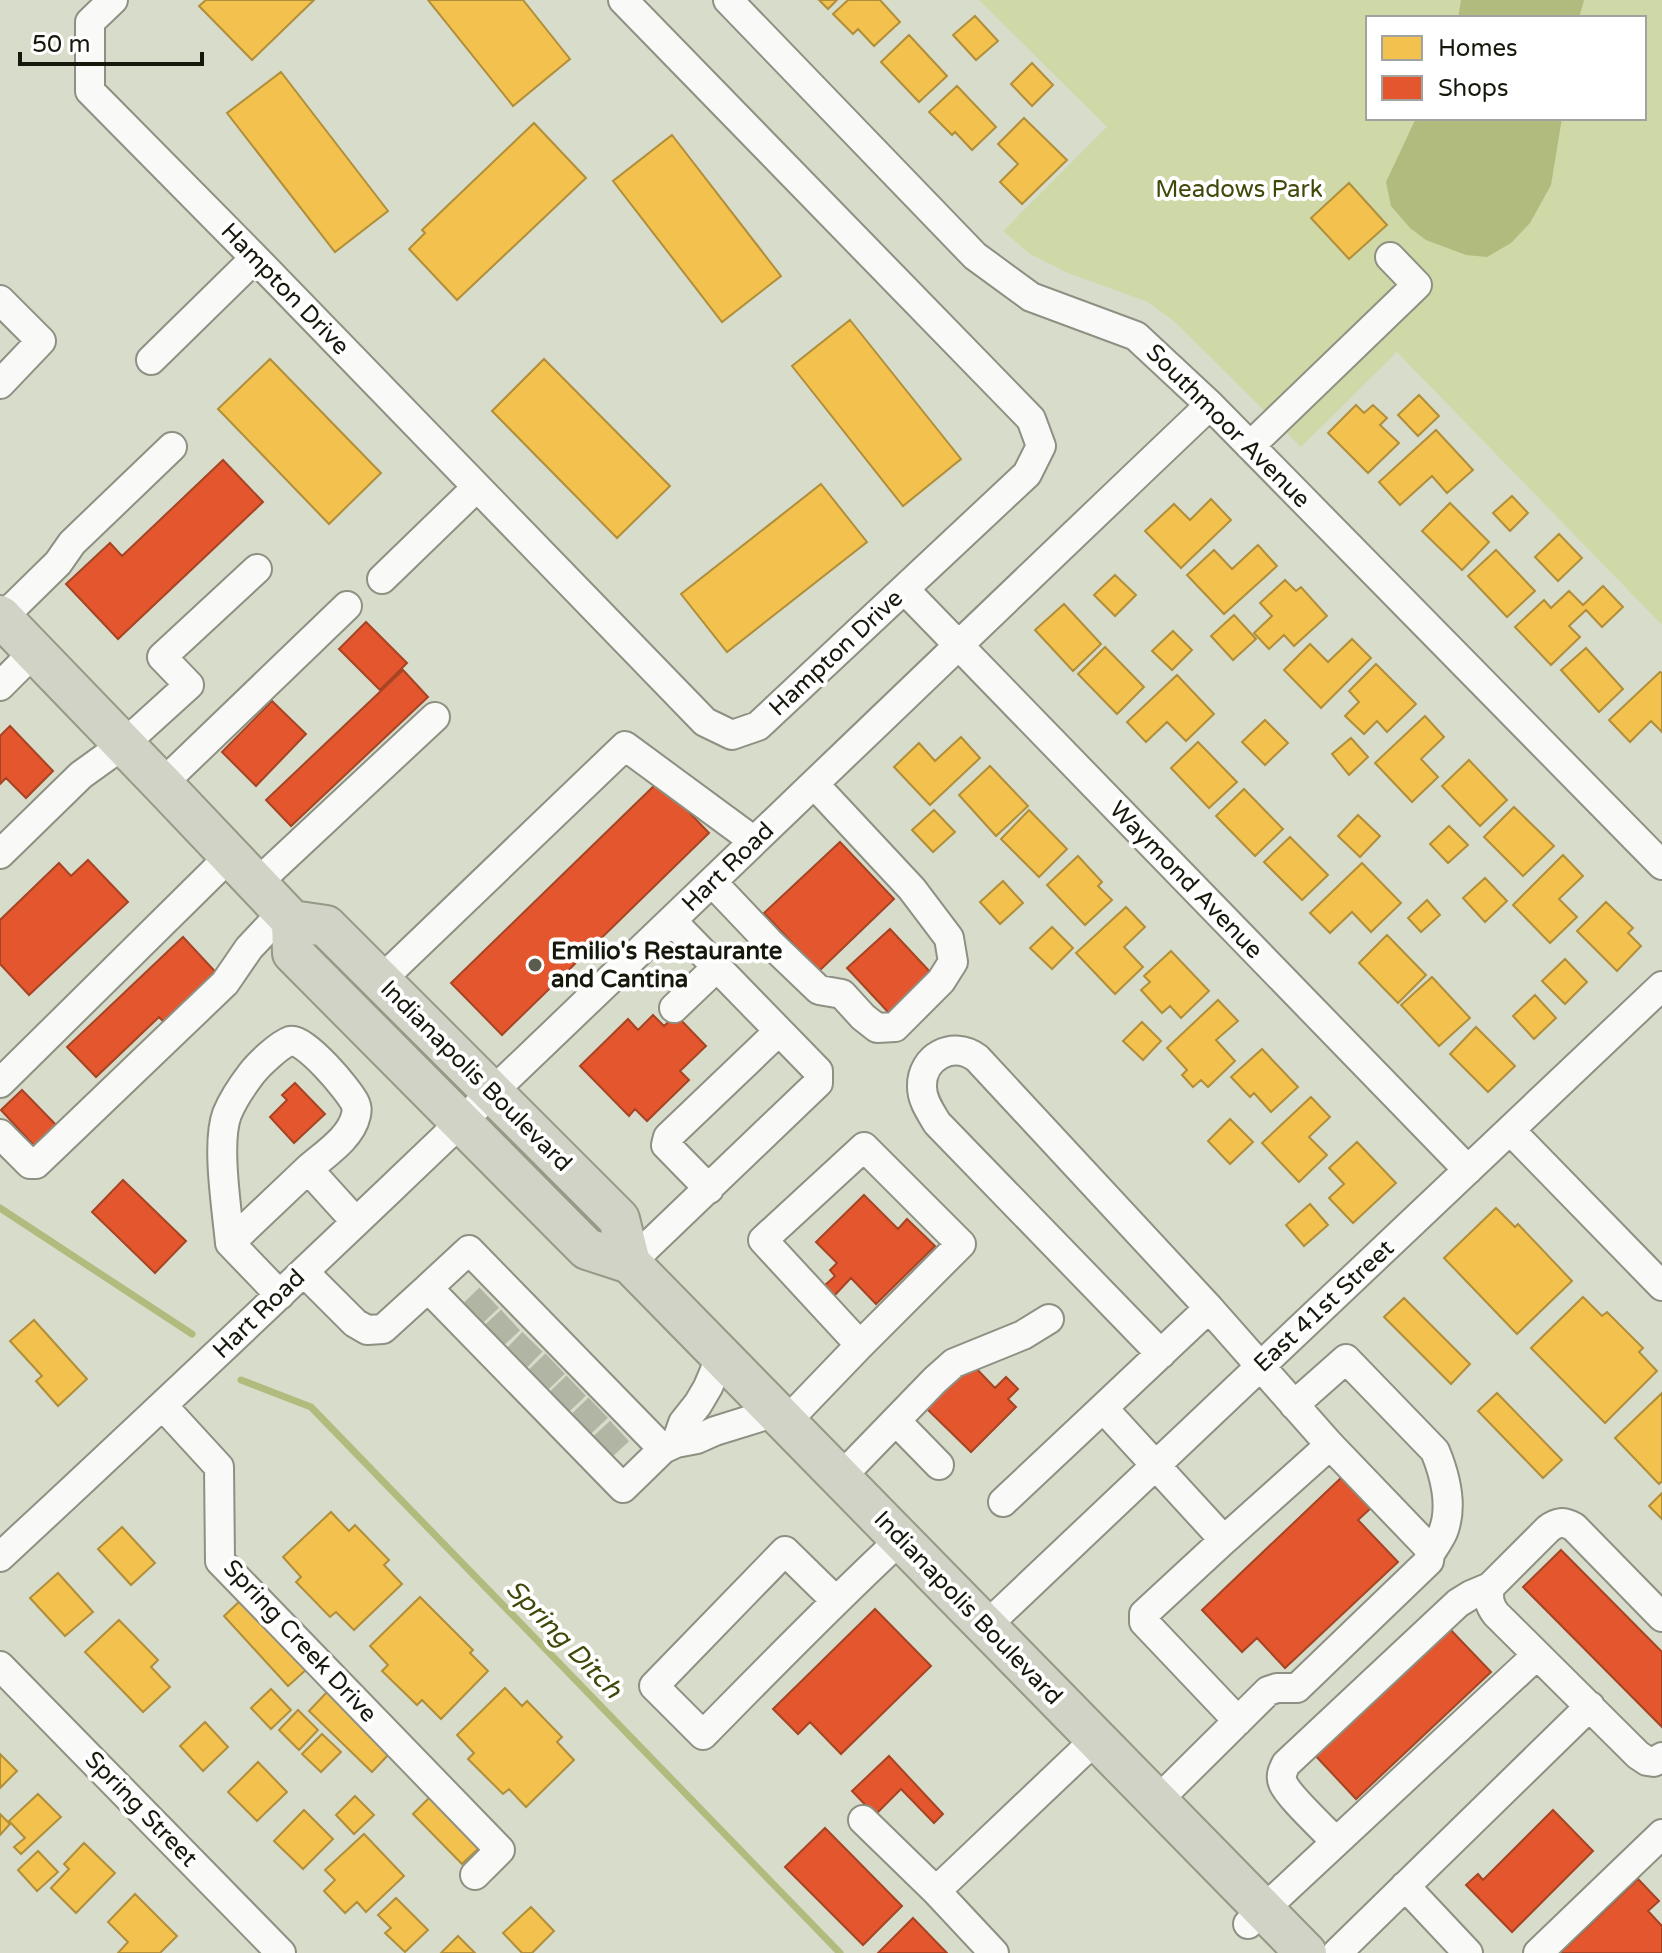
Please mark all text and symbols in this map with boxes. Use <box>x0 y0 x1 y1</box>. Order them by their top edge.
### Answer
scale bar <box>20 16 202 66</box>
legend <box>1366 16 1646 120</box>
text: 50 m <box>32 30 90 59</box>
text: Homes <box>1438 34 1518 63</box>
text: Shops <box>1438 74 1508 103</box>
park label: Meadows Park <box>1155 175 1323 204</box>
street label: Hampton Drive <box>215 217 355 361</box>
street label: Southmoor Avenue <box>1140 338 1316 514</box>
street label: Hampton Drive <box>763 584 909 722</box>
street label: Waymond Avenue <box>1103 795 1269 965</box>
street label: Hart Road <box>676 816 780 918</box>
place label: Emilio's Restaurante and Cantina <box>551 937 783 994</box>
marker: Emilio's Restaurante and Cantina <box>526 956 544 974</box>
street label: Indianapolis Boulevard <box>374 974 578 1178</box>
street label: East 41st Street <box>1248 1234 1400 1378</box>
street label: Hart Road <box>207 1263 311 1365</box>
street label: Indianapolis Boulevard <box>868 1505 1068 1711</box>
street label: Spring Creek Drive <box>217 1554 383 1728</box>
water label: Spring Ditch <box>500 1573 629 1706</box>
street label: Spring Street <box>79 1745 203 1873</box>

